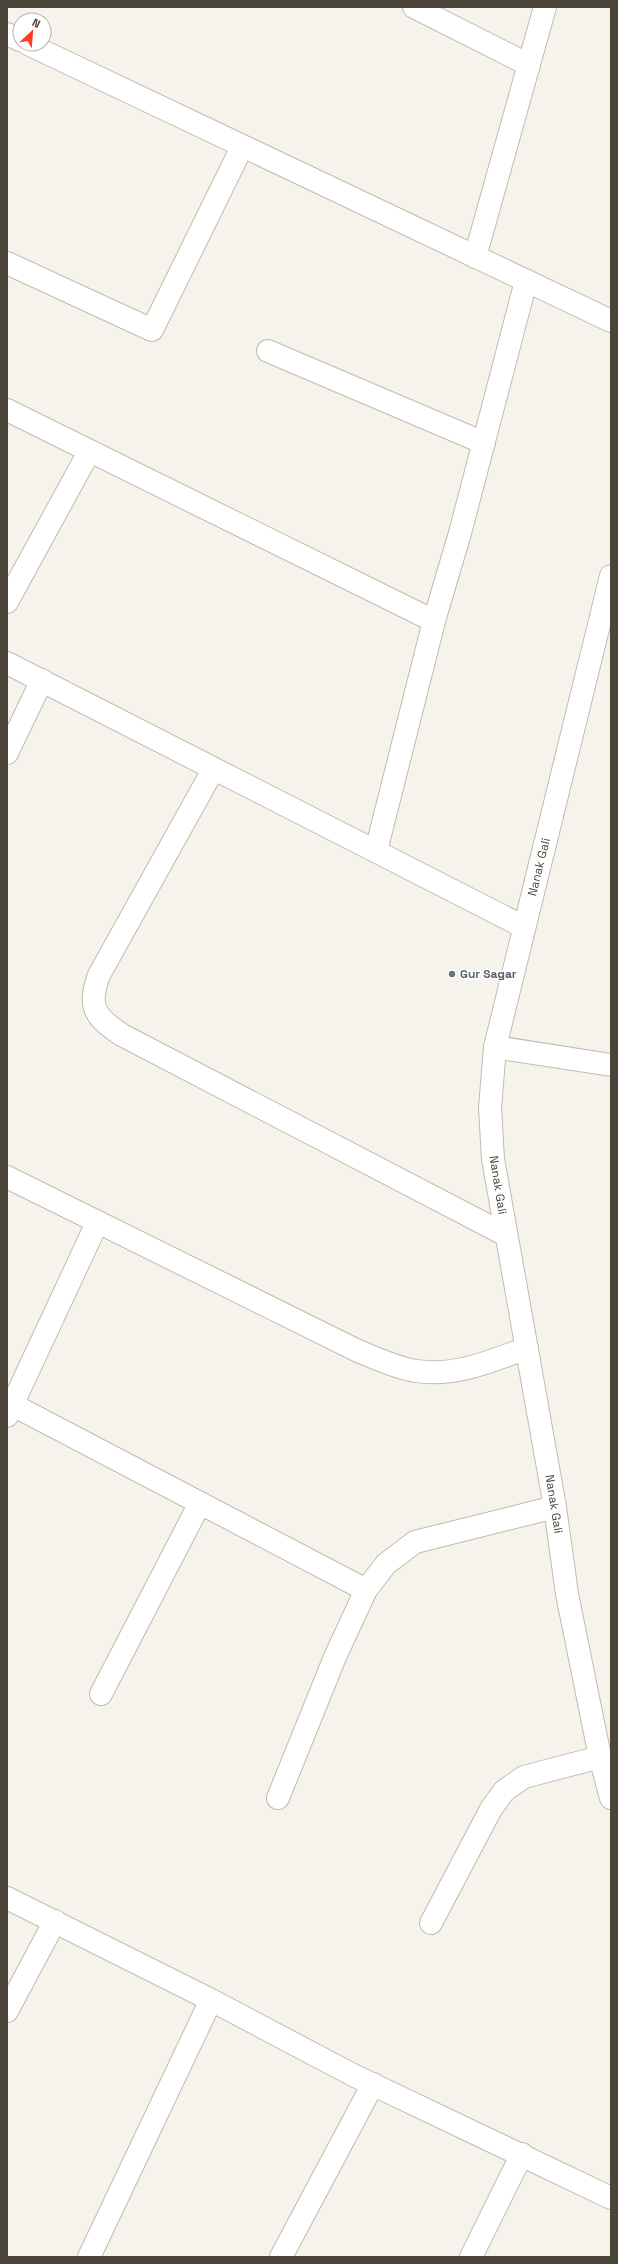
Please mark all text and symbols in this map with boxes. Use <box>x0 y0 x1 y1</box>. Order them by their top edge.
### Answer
north arrow <box>12 12 52 52</box>
text: N <box>30 15 43 31</box>
street label: Nanak Gali <box>524 836 554 898</box>
place label: Gur Sagar <box>460 966 517 982</box>
marker: Gur Sagar <box>447 969 457 979</box>
street label: Nanak Gali <box>485 1154 511 1216</box>
street label: Nanak Gali <box>541 1473 567 1535</box>

